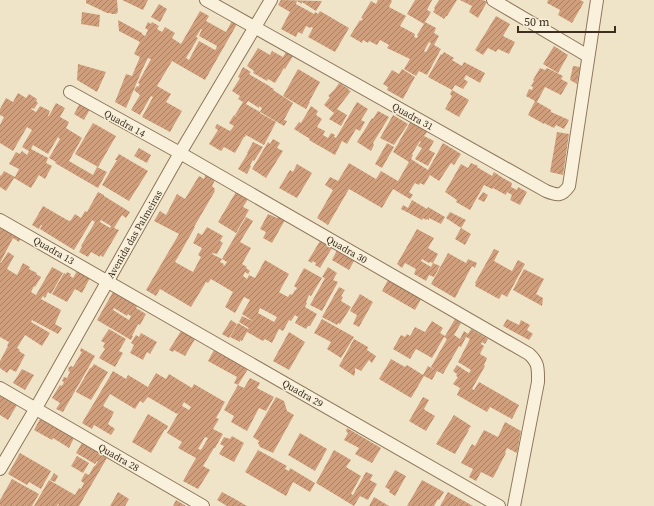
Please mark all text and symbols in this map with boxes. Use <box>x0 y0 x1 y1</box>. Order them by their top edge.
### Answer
scale bar <box>518 8 615 34</box>
text: 50 m <box>524 14 550 30</box>
street label: Quadra 31 <box>390 100 436 133</box>
street label: Quadra 14 <box>102 107 148 140</box>
street label: Avenida das Palmeiras <box>104 188 165 281</box>
street label: Quadra 30 <box>324 233 370 266</box>
street label: Quadra 13 <box>31 234 77 267</box>
street label: Quadra 29 <box>280 377 326 410</box>
street label: Quadra 28 <box>96 441 142 474</box>

